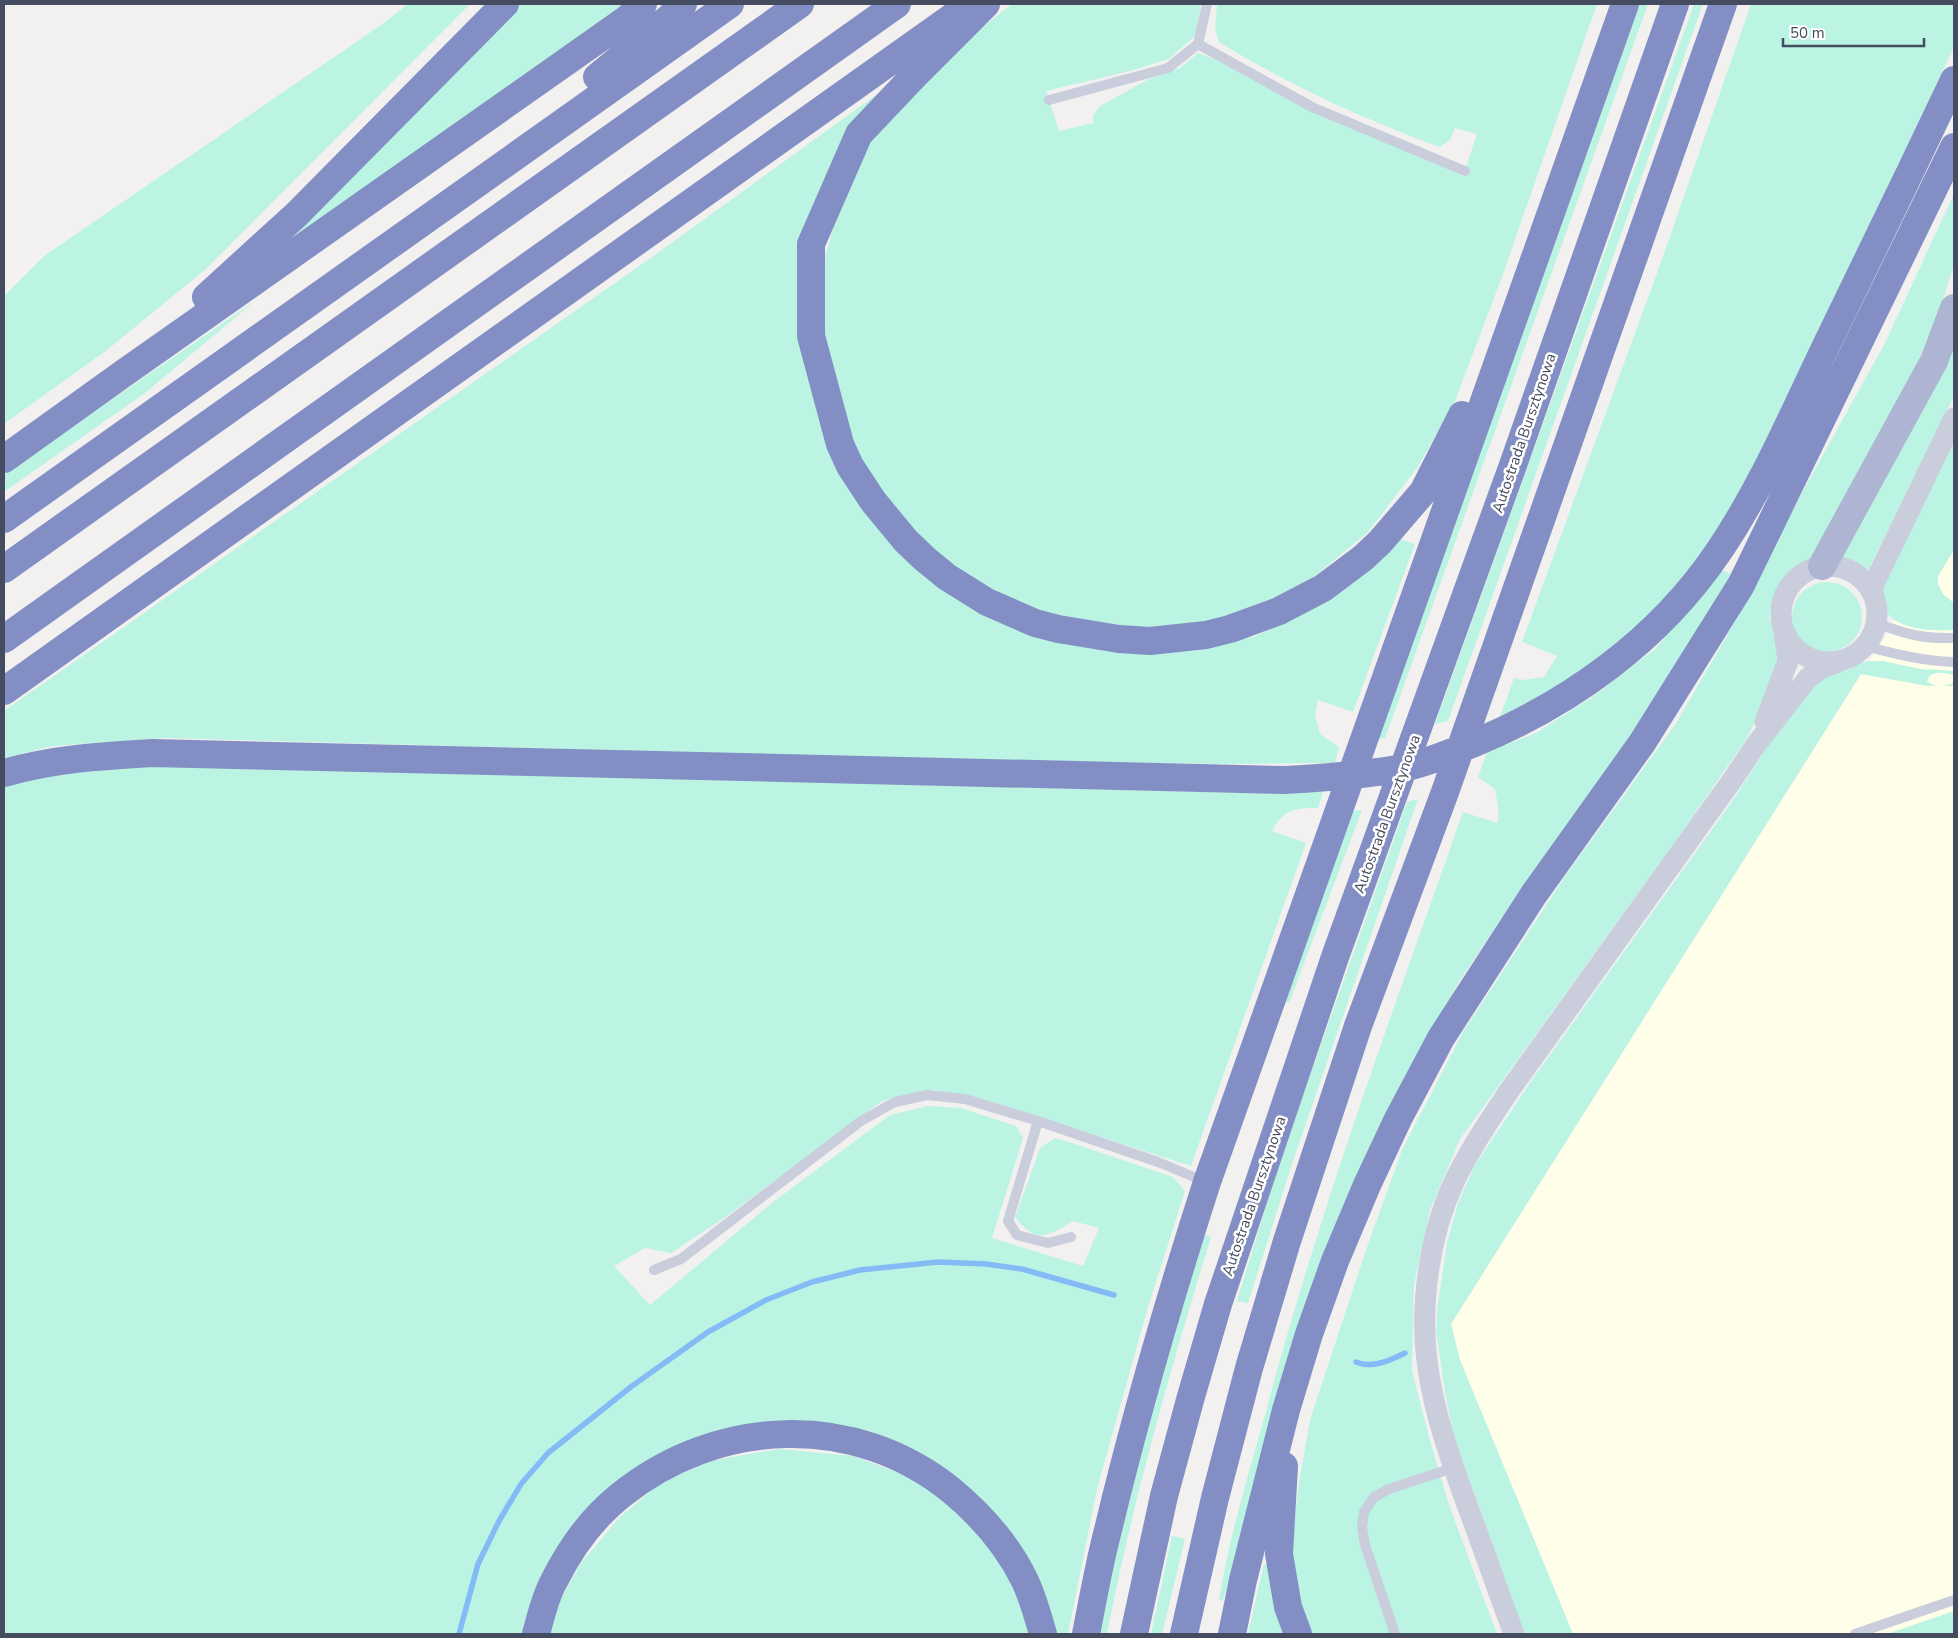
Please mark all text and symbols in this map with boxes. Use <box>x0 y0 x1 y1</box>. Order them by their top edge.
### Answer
scale bar <box>1783 15 1924 47</box>
text: 50 m <box>1790 23 1825 43</box>
street label: Autostrada Bursztynowa <box>1487 351 1561 515</box>
street label: Autostrada Bursztynowa <box>1349 732 1425 896</box>
street label: Autostrada Bursztynowa <box>1217 1114 1291 1278</box>

